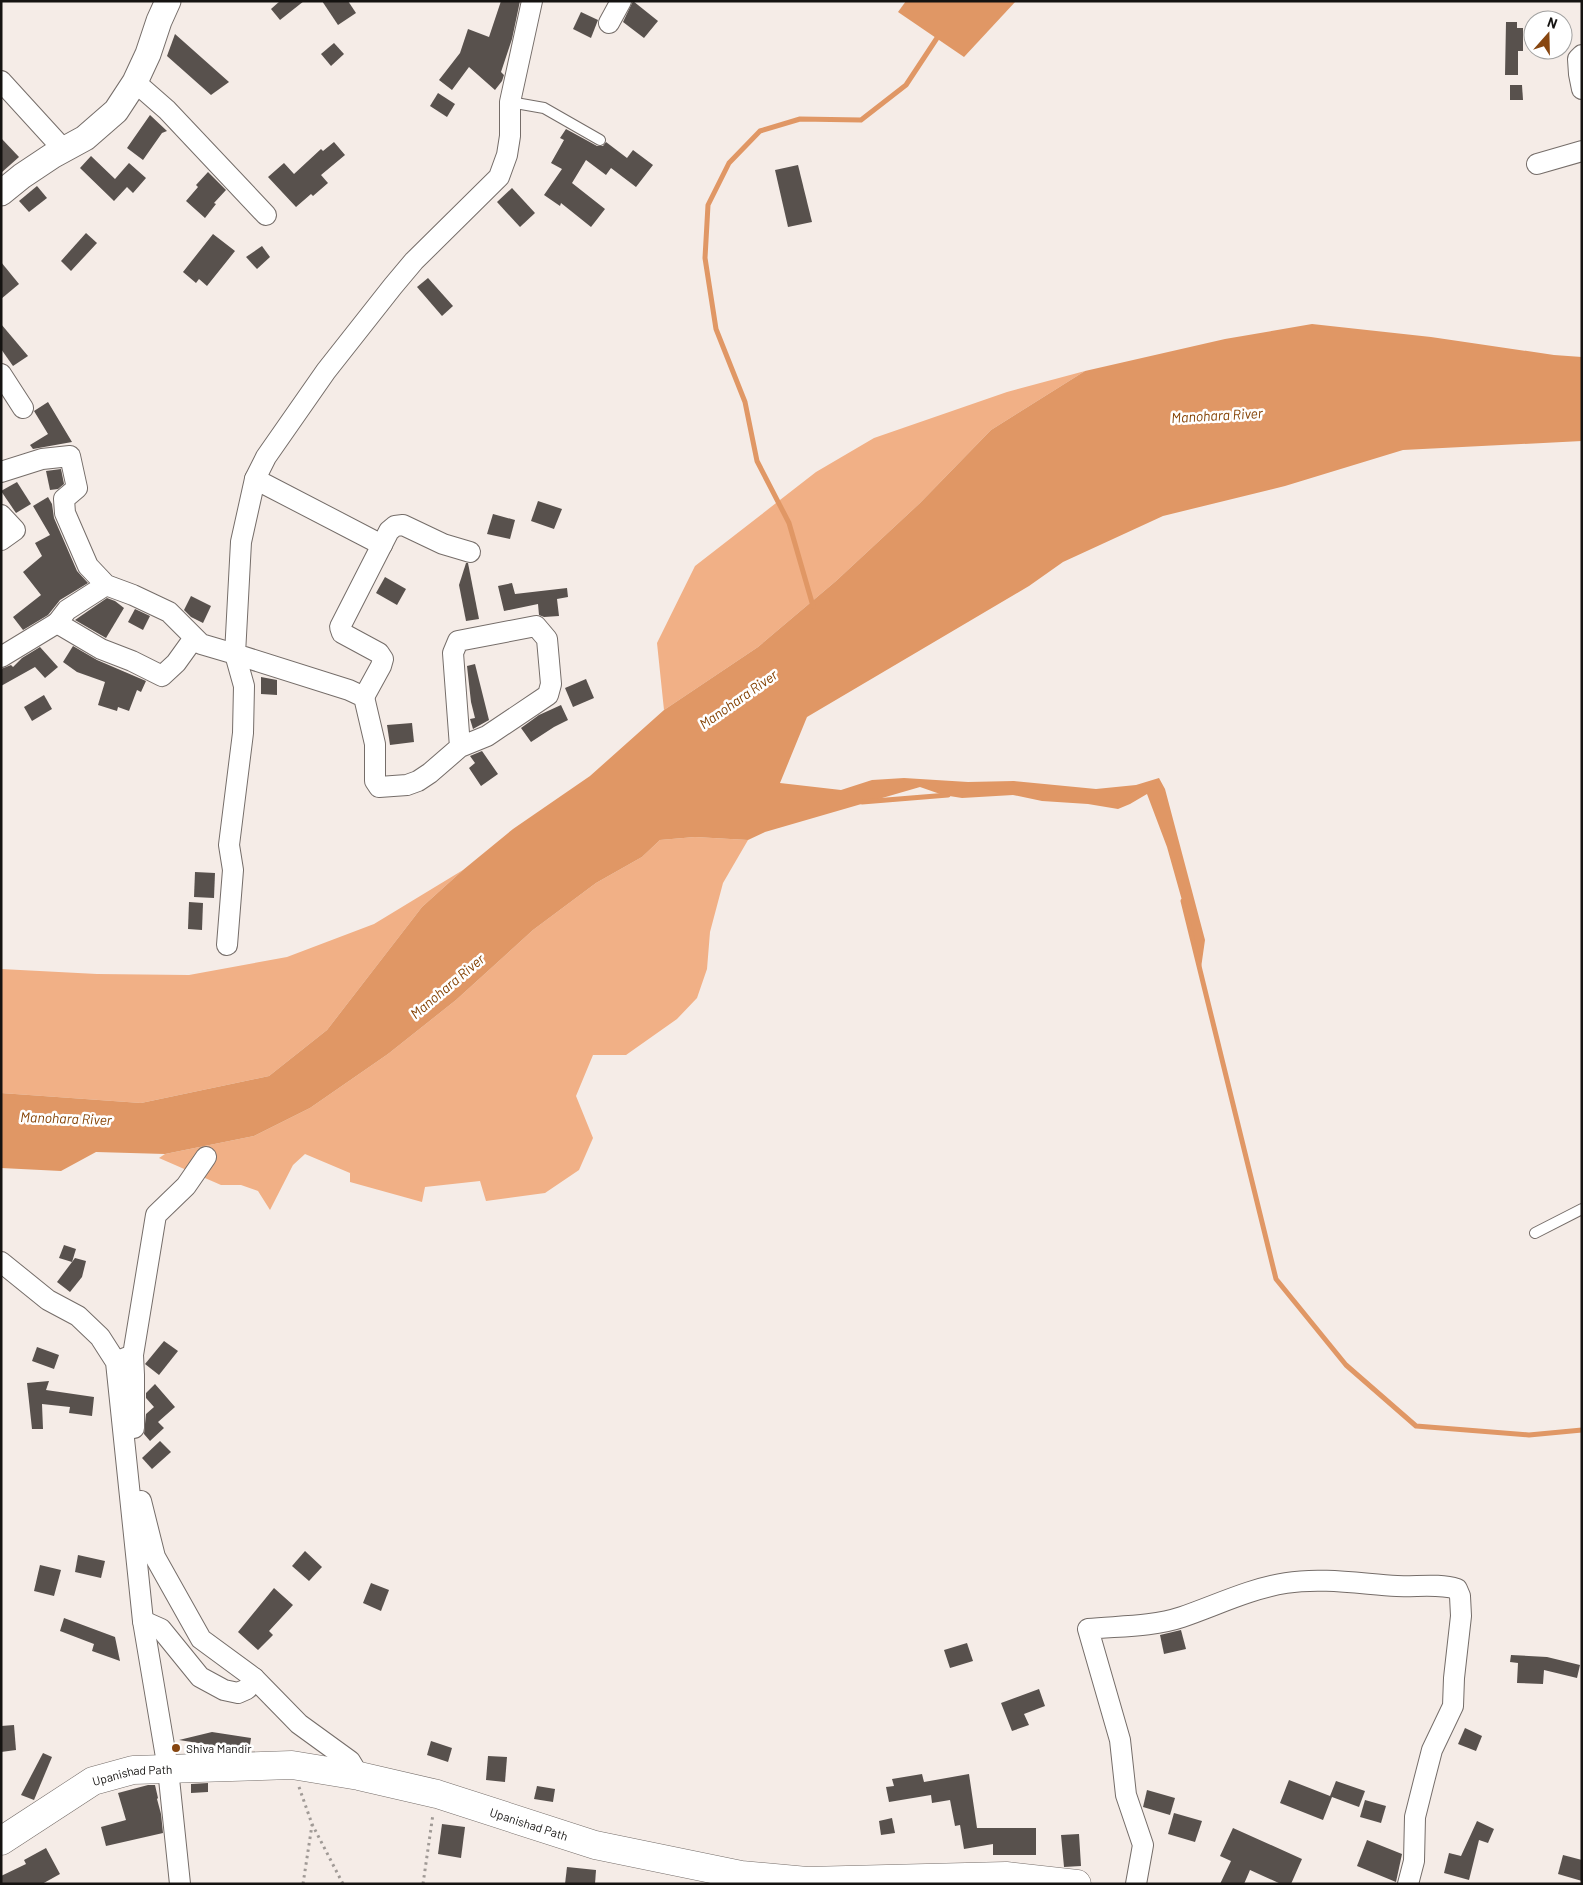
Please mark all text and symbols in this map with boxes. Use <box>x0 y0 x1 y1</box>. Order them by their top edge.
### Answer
north arrow <box>1523 10 1573 60</box>
text: N <box>1545 13 1560 32</box>
water label: Manohara River <box>1171 404 1264 426</box>
water label: Manohara River <box>696 665 781 732</box>
water label: Manohara River <box>406 949 488 1022</box>
water label: Manohara River <box>20 1108 113 1128</box>
place label: Shiva Mandir <box>186 1741 252 1755</box>
marker: Shiva Mandir <box>170 1742 182 1754</box>
street label: Upanishad Path <box>91 1762 173 1788</box>
street label: Upanishad Path <box>488 1805 570 1843</box>

